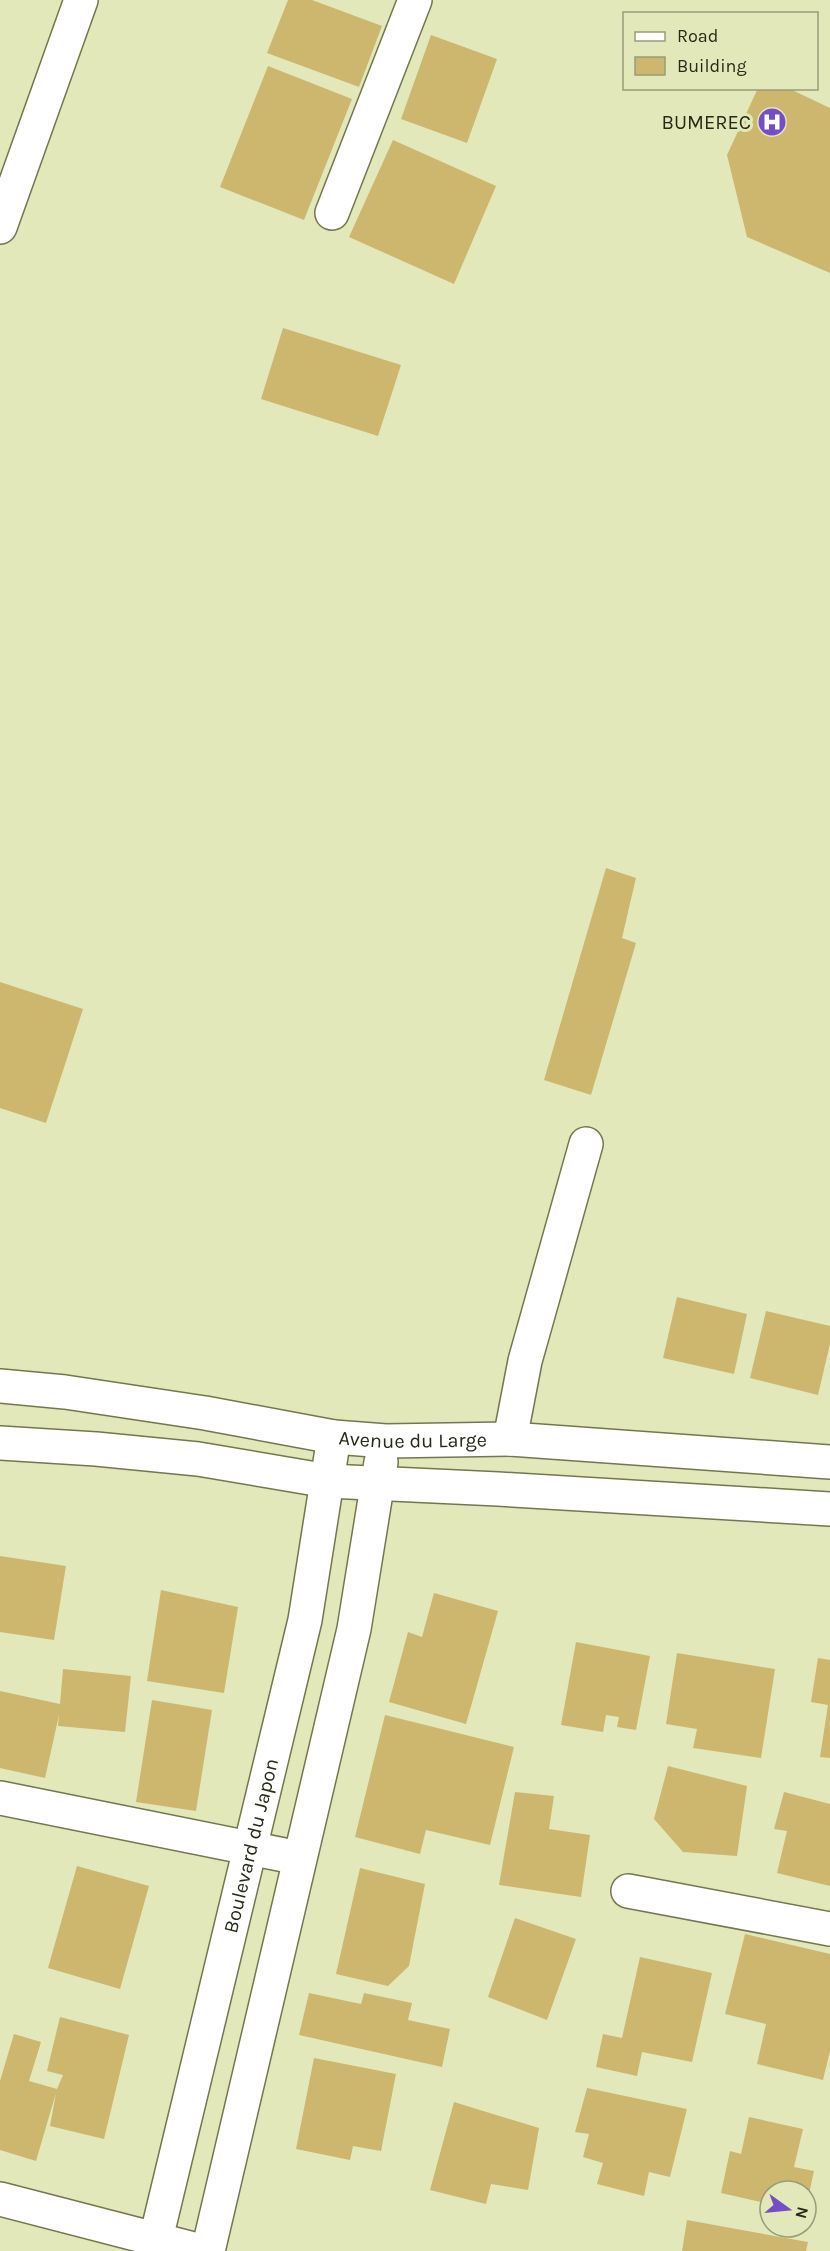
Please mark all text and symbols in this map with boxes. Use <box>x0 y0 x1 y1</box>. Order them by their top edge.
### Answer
legend <box>623 12 818 90</box>
text: Road <box>677 25 718 47</box>
text: Building <box>677 55 747 77</box>
hospital icon: BUMEREC <box>756 106 788 138</box>
place label: BUMEREC <box>662 111 751 134</box>
street label: Avenue du Large <box>338 1426 487 1453</box>
street label: Boulevard du Japon <box>219 1756 283 1935</box>
north arrow <box>758 2179 818 2239</box>
text: N <box>791 2205 813 2221</box>

